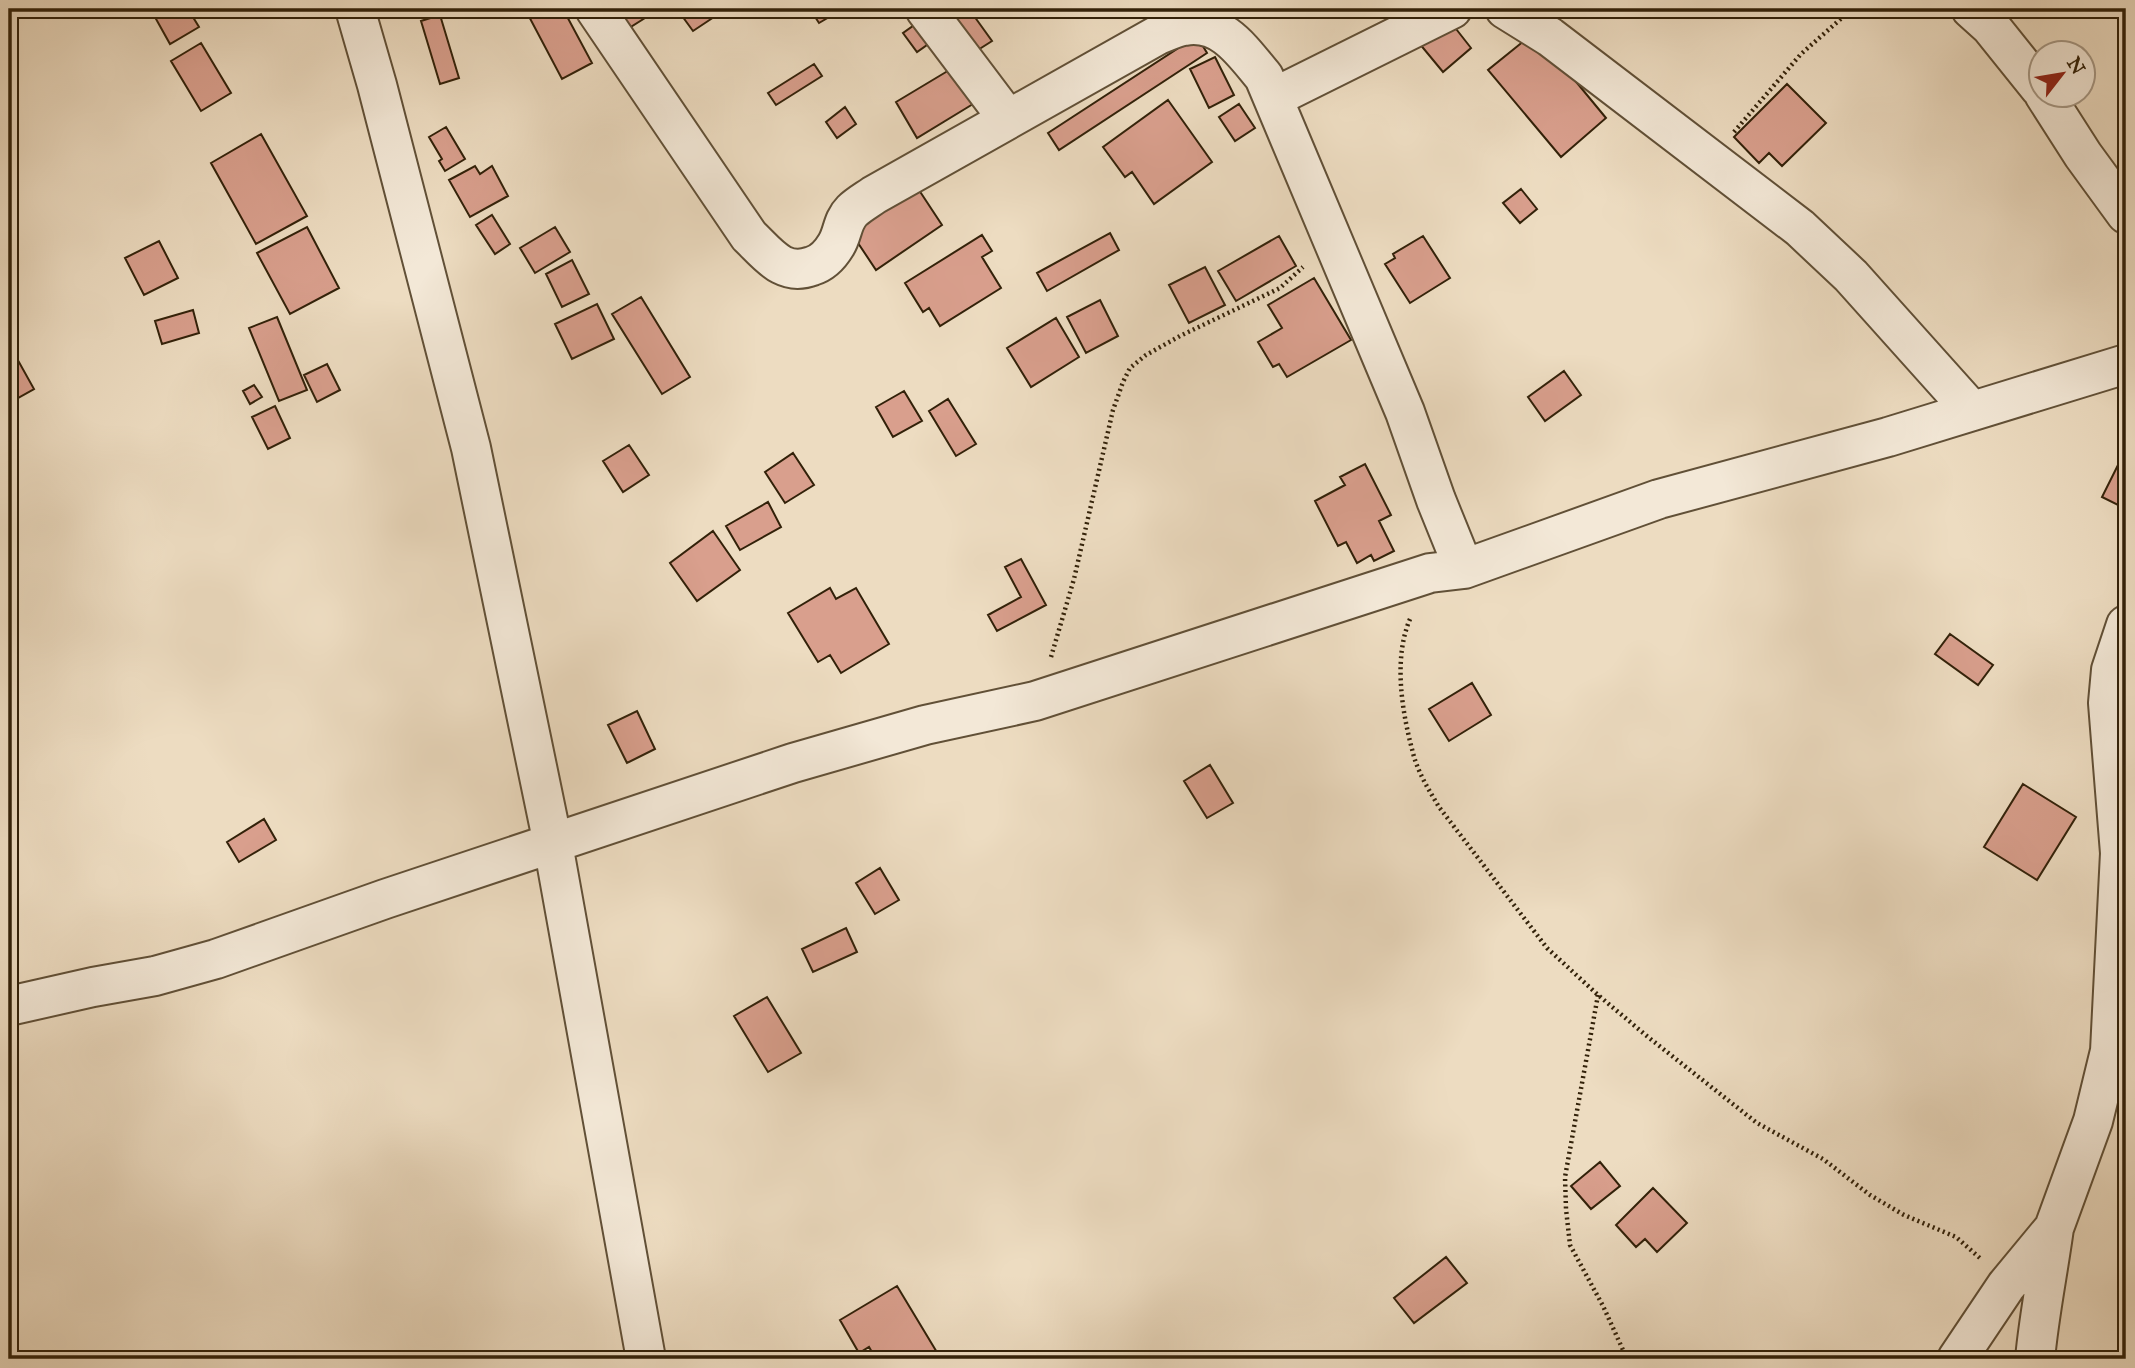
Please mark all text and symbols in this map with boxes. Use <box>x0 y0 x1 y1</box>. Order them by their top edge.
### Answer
north arrow <box>2026 38 2096 108</box>
text: N <box>2062 53 2090 78</box>

